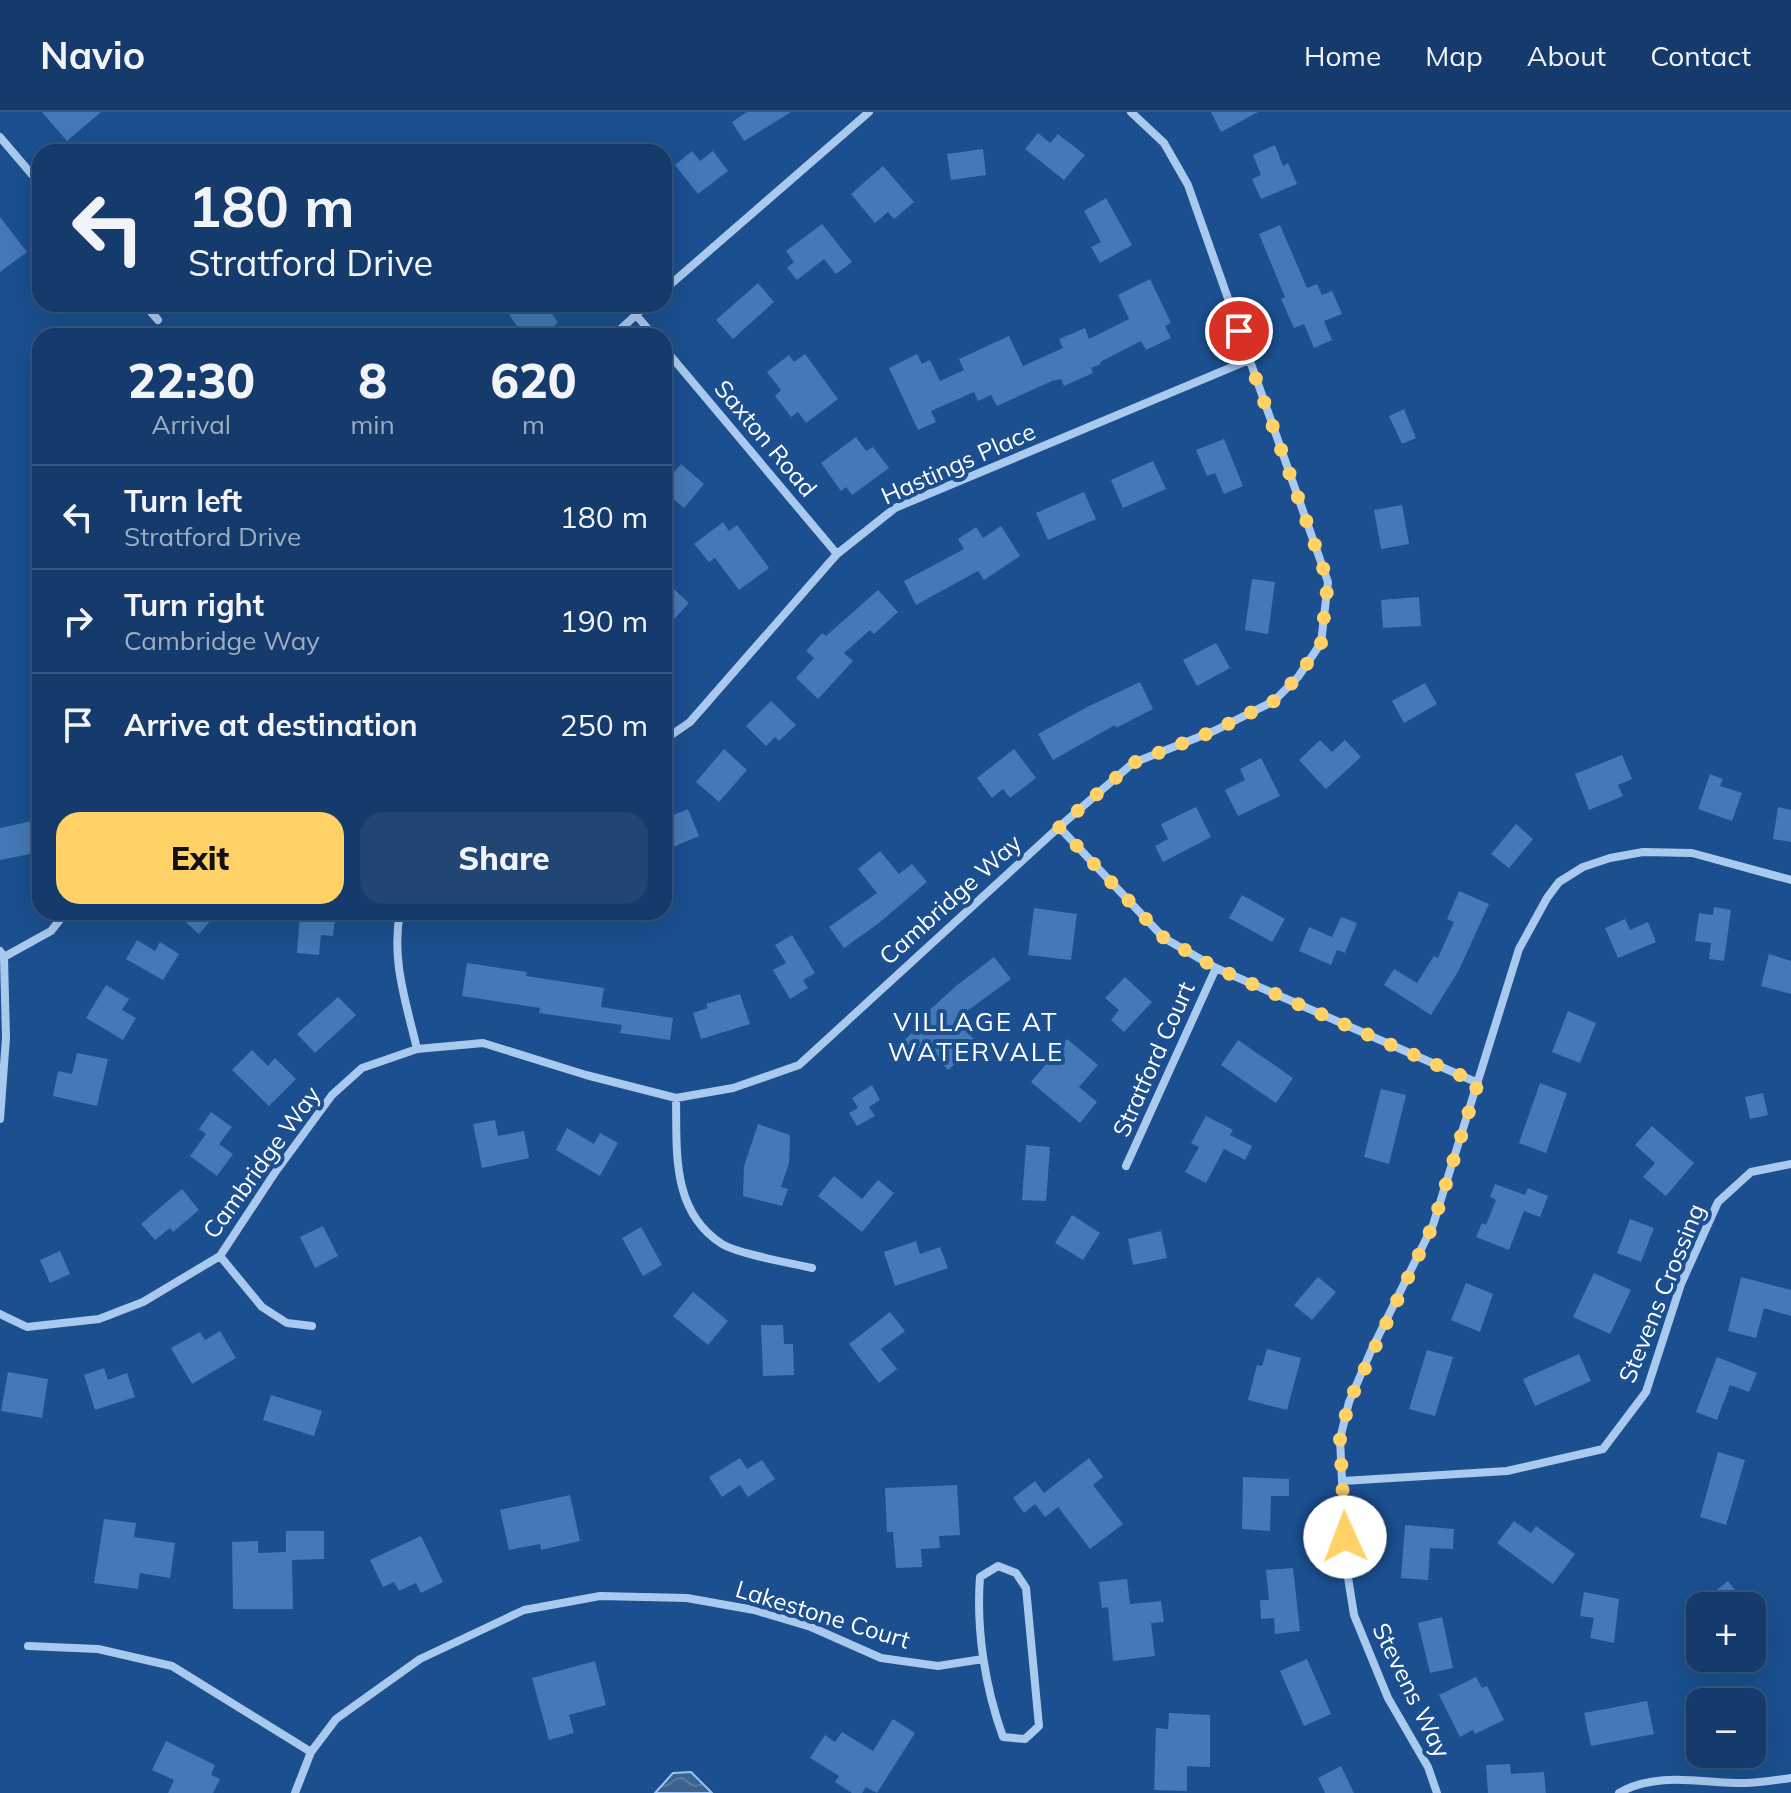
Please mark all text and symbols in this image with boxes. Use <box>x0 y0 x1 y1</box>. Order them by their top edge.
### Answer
text: Navio <box>40 31 145 79</box>
text: Home <box>1304 38 1381 73</box>
text: Map <box>1425 38 1483 73</box>
text: About <box>1527 38 1606 73</box>
text: Contact <box>1650 38 1751 73</box>
text: 180 m <box>188 171 355 241</box>
icon: left <box>56 176 160 280</box>
text: Stratford Drive <box>188 240 433 285</box>
pin <box>1205 297 1273 365</box>
icon: arrive <box>1217 309 1261 353</box>
text: 22:30 <box>127 350 255 410</box>
text: 8 <box>358 350 387 410</box>
text: 620 <box>490 350 577 410</box>
street label: Saxton Road <box>708 373 824 503</box>
text: Arrival <box>151 408 231 441</box>
text: min <box>351 408 395 441</box>
text: m <box>522 408 545 441</box>
street label: Hastings Place <box>876 416 1040 510</box>
text: Turn left <box>124 482 242 520</box>
icon: left <box>56 495 100 539</box>
text: 180 m <box>560 498 648 536</box>
text: Stratford Drive <box>124 520 301 553</box>
text: Turn right <box>124 586 264 624</box>
icon: right <box>56 599 100 643</box>
text: 190 m <box>560 602 648 640</box>
text: Cambridge Way <box>124 624 320 657</box>
icon: arrive <box>56 703 100 747</box>
text: Arrive at destination <box>124 706 418 744</box>
text: 250 m <box>560 706 648 744</box>
button: Exit <box>56 812 344 904</box>
button: Share <box>360 812 648 904</box>
street label: Cambridge Way <box>873 827 1027 971</box>
street label: Stratford Court <box>1105 977 1201 1141</box>
district label: VILLAGE AT WATERVALE <box>888 1005 1064 1068</box>
street label: Cambridge Way <box>196 1080 326 1244</box>
street label: Stevens Crossing <box>1611 1199 1711 1387</box>
position arrow <box>1303 1495 1387 1579</box>
street label: Lakestone Court <box>732 1573 914 1655</box>
map controls <box>1686 1592 1766 1768</box>
button: + <box>1686 1592 1766 1672</box>
street label: Stevens Way <box>1366 1618 1458 1763</box>
button: − <box>1686 1688 1766 1768</box>

